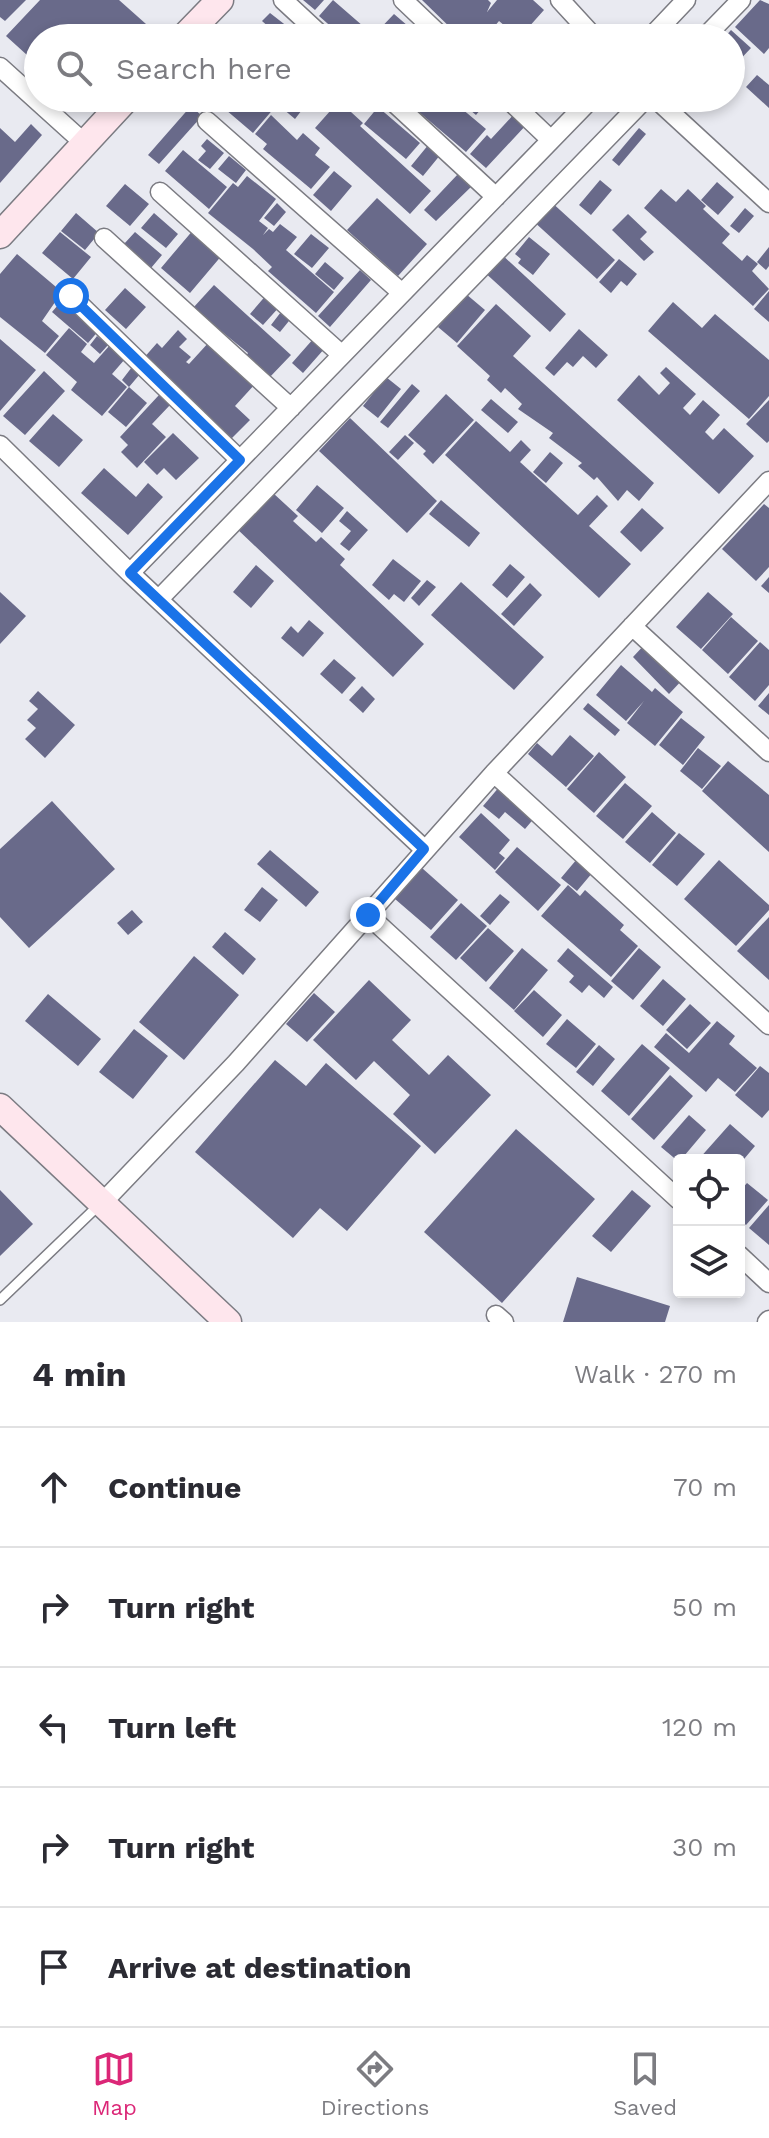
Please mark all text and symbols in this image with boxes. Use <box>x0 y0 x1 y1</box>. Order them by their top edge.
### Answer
search box <box>24 24 745 112</box>
icon: search <box>52 46 96 90</box>
text: Search here <box>116 51 292 86</box>
route start <box>53 278 89 314</box>
route end <box>350 897 386 933</box>
map controls <box>673 1154 745 1298</box>
button: locate <box>673 1154 745 1226</box>
button: layers <box>673 1226 745 1298</box>
text: 4 min <box>32 1354 127 1394</box>
text: Walk · 270 m <box>574 1359 737 1389</box>
icon: ahead <box>32 1465 76 1509</box>
text: Continue <box>108 1470 241 1505</box>
text: 70 m <box>673 1472 737 1502</box>
icon: right <box>32 1585 76 1629</box>
text: Turn right <box>108 1590 254 1625</box>
text: 50 m <box>672 1592 737 1622</box>
icon: left <box>32 1705 76 1749</box>
text: Turn left <box>108 1710 236 1745</box>
text: 120 m <box>662 1712 737 1742</box>
icon: right <box>32 1825 76 1869</box>
text: Turn right <box>108 1830 254 1865</box>
text: 30 m <box>672 1832 737 1862</box>
icon: arrive <box>32 1945 76 1989</box>
text: Arrive at destination <box>108 1950 412 1985</box>
tab: Map <box>92 2047 137 2120</box>
tab: Directions <box>321 2047 429 2120</box>
tab: Saved <box>613 2047 677 2120</box>

